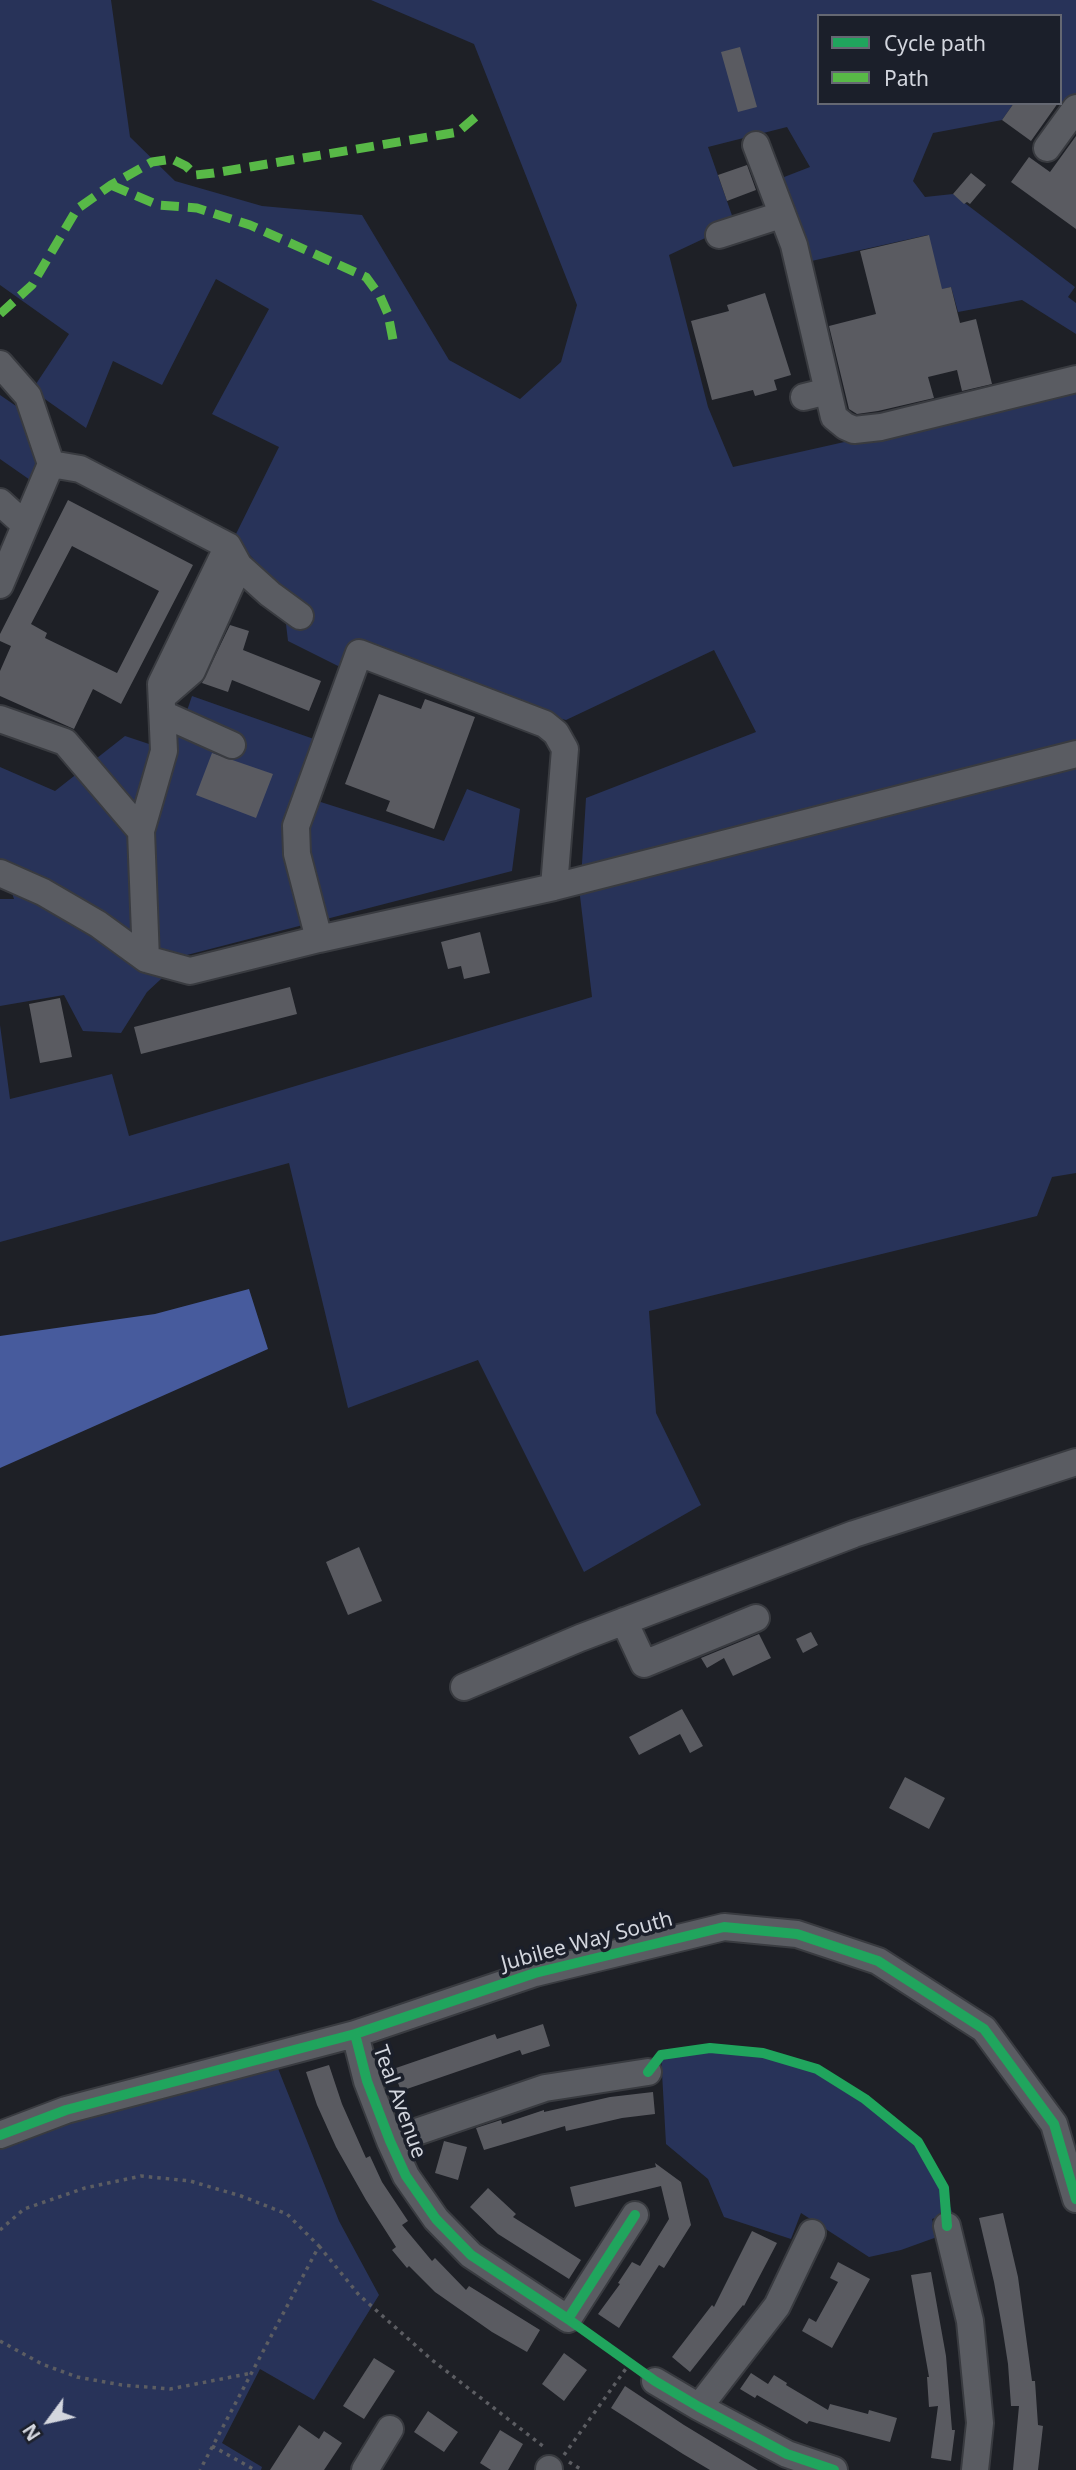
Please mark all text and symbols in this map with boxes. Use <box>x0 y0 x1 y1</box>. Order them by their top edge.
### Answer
legend <box>817 14 1062 105</box>
text: Cycle path <box>884 29 986 57</box>
text: Path <box>884 64 929 92</box>
street label: Jubilee Way South <box>499 1907 675 1977</box>
street label: Teal Avenue <box>367 2042 431 2162</box>
north arrow <box>14 2386 84 2456</box>
text: N <box>16 2419 47 2446</box>

